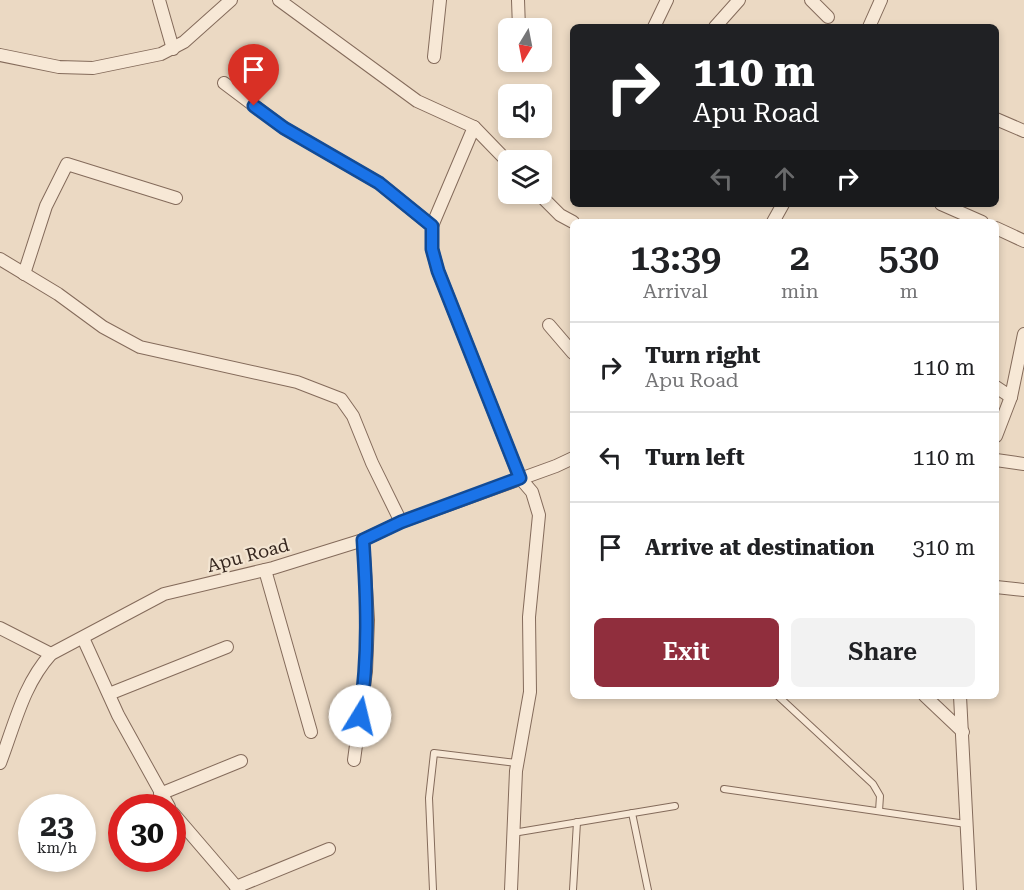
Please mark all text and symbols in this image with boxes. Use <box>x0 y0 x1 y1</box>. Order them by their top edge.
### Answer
north arrow <box>498 18 552 72</box>
map controls <box>498 18 552 204</box>
pin <box>228 44 279 106</box>
text: 110 m <box>693 47 815 96</box>
icon: right <box>594 48 672 126</box>
icon: arrive <box>237 53 270 86</box>
button: sound <box>498 84 552 138</box>
text: Apu Road <box>693 97 819 129</box>
button: layers <box>498 150 552 204</box>
icon: left <box>705 162 738 195</box>
icon: ahead <box>768 162 801 195</box>
icon: right <box>831 162 864 195</box>
text: 13:39 <box>630 237 721 279</box>
text: 2 <box>790 237 810 279</box>
text: 530 <box>879 237 939 279</box>
text: Arrival <box>643 279 708 303</box>
text: min <box>781 279 819 303</box>
text: m <box>900 279 918 303</box>
text: Turn right <box>645 343 760 368</box>
icon: right <box>594 351 627 384</box>
text: 110 m <box>912 355 975 380</box>
text: Apu Road <box>645 368 739 392</box>
icon: left <box>594 441 627 474</box>
text: Turn left <box>645 445 745 470</box>
text: 110 m <box>912 445 975 470</box>
icon: arrive <box>594 531 627 564</box>
street label: Apu Road <box>205 534 292 576</box>
text: Arrive at destination <box>645 535 874 560</box>
text: 310 m <box>912 535 975 560</box>
button: Exit <box>594 618 779 687</box>
button: Share <box>791 618 975 687</box>
position arrow <box>328 684 392 748</box>
speed limit sign: 30 <box>108 794 186 872</box>
text: 23 <box>40 808 74 843</box>
text: km/h <box>37 839 77 857</box>

